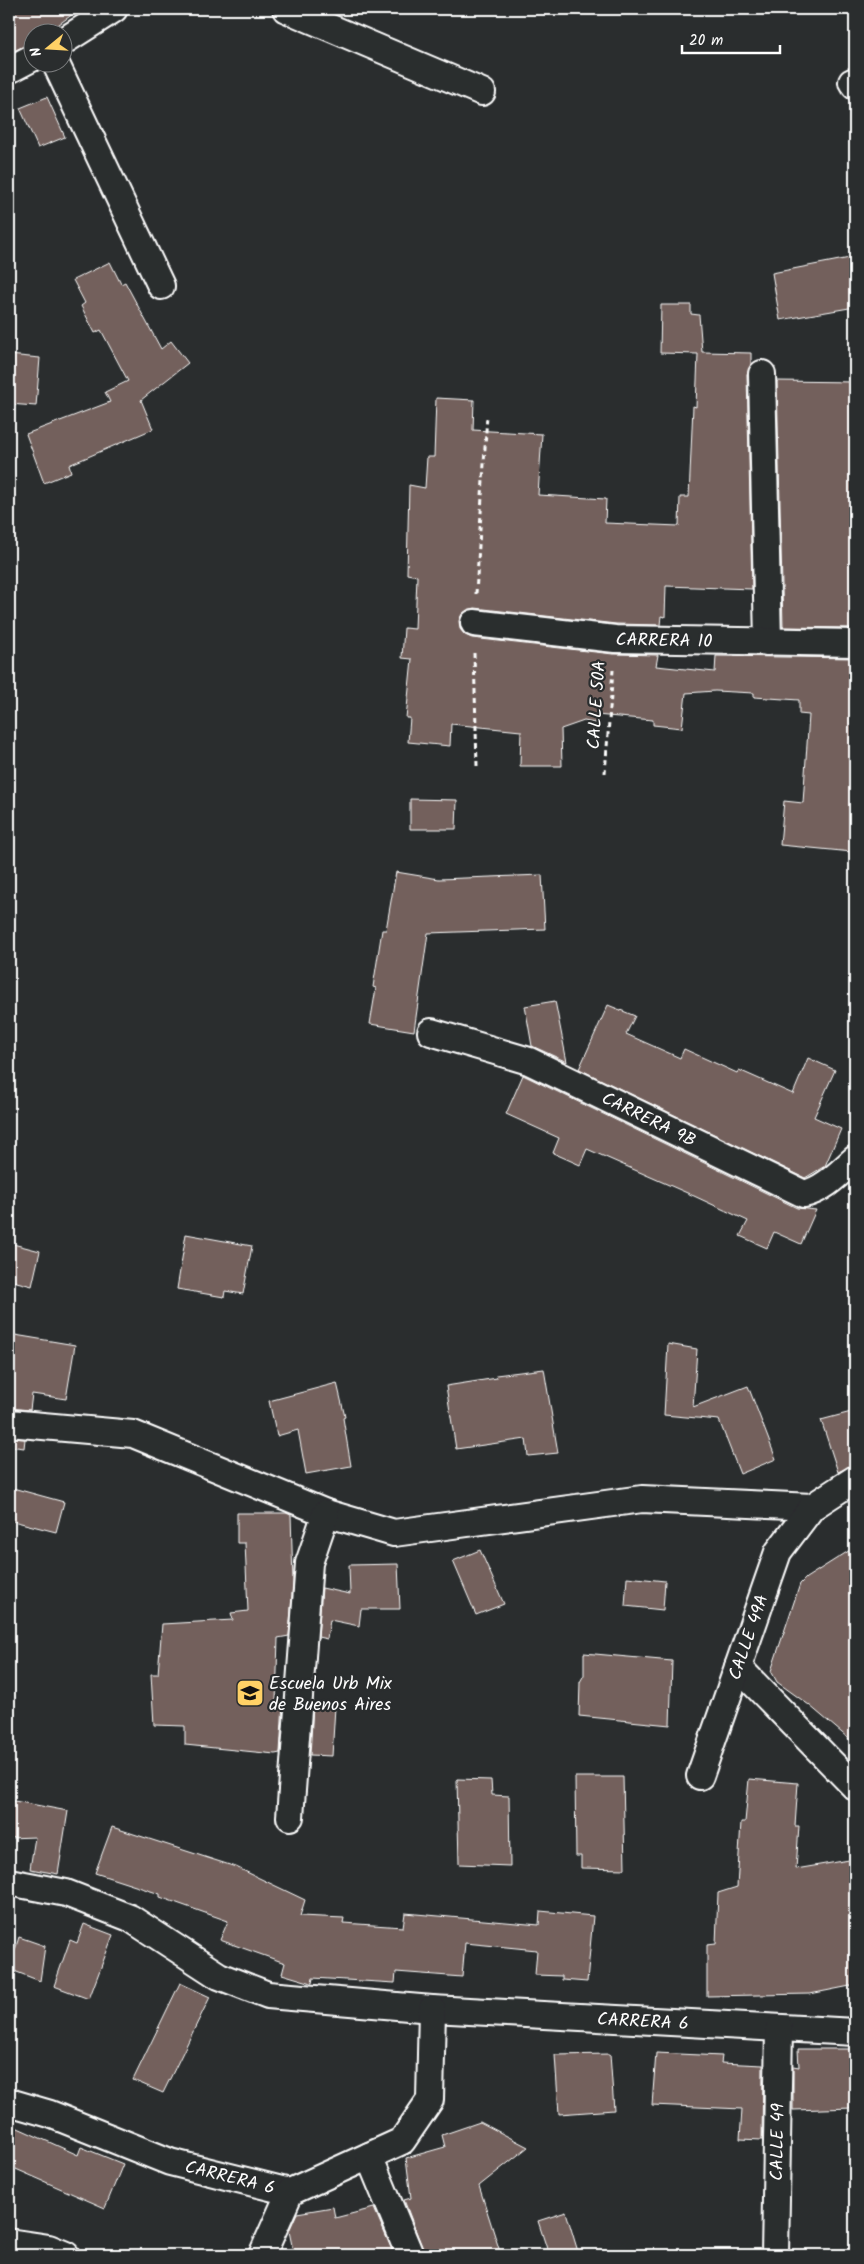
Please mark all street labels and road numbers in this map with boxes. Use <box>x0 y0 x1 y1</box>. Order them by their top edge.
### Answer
street label: CARRERA 10 <box>615 626 713 657</box>
street label: CALLE 50A <box>580 660 615 750</box>
street label: CARRERA 9B <box>596 1085 701 1156</box>
street label: CALLE 49A <box>721 1591 778 1684</box>
street label: CARRERA 6 <box>596 2006 690 2039</box>
street label: CALLE 49 <box>763 2103 794 2181</box>
street label: CARRERA 6 <box>182 2153 278 2204</box>

